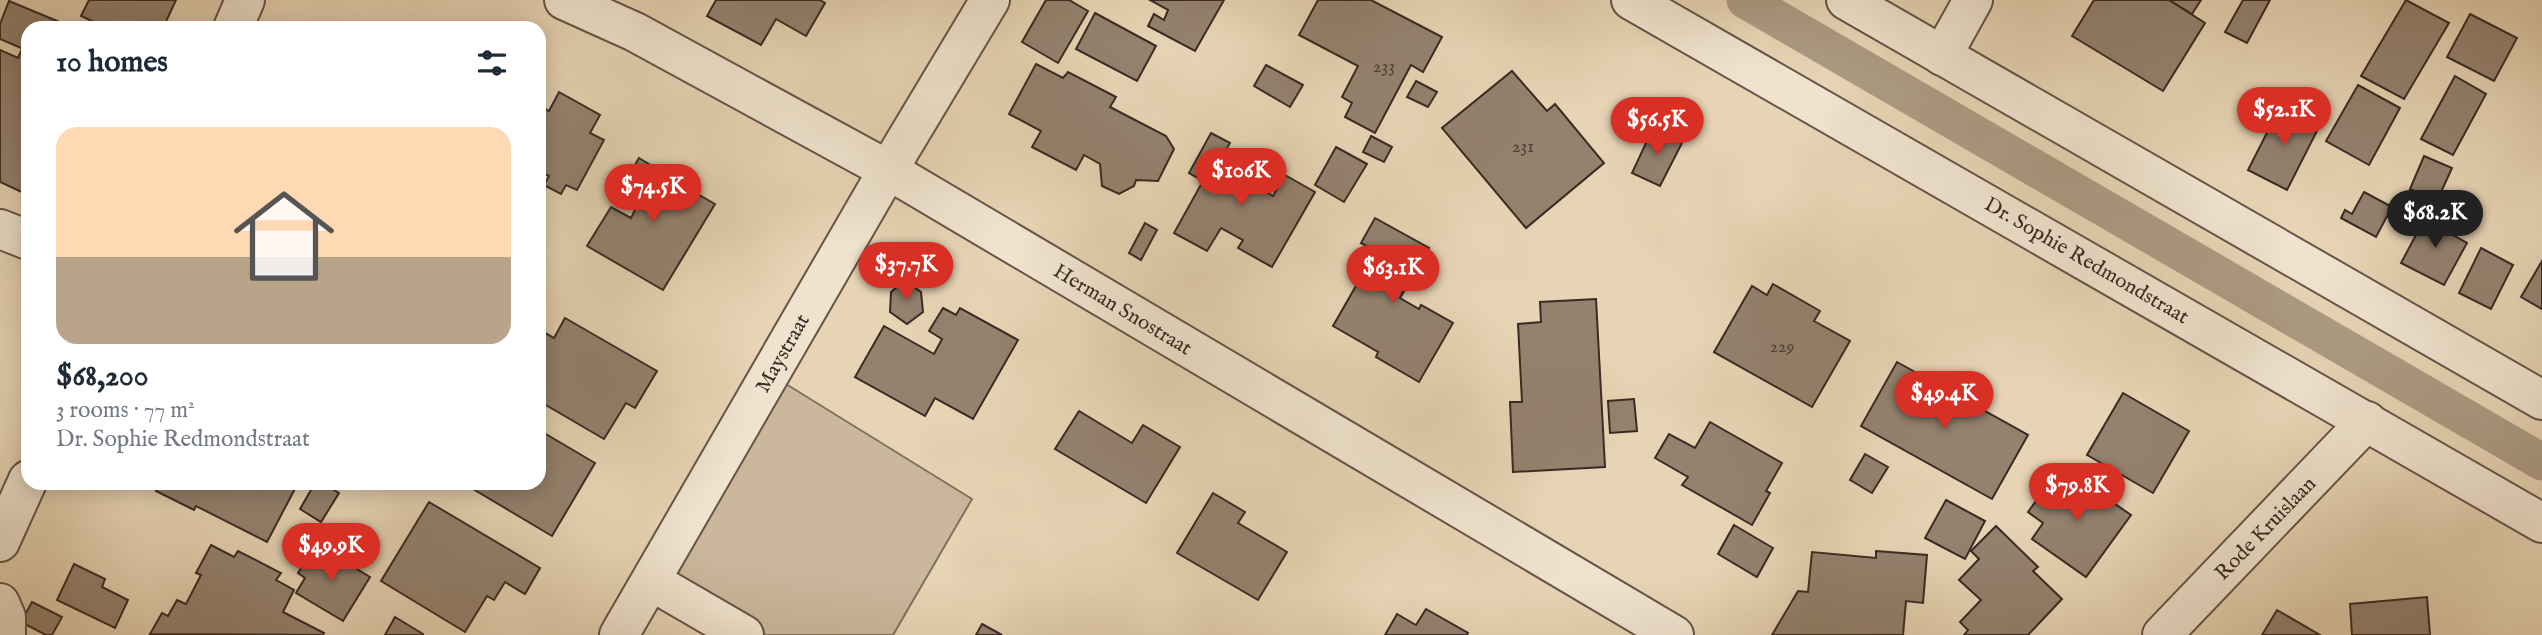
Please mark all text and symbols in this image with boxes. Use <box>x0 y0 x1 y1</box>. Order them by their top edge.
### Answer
text: 10 homes <box>56 44 168 82</box>
icon: filters <box>473 44 511 82</box>
house number: 233 <box>1373 56 1395 79</box>
pin: $52.1K <box>2227 88 2341 147</box>
text: $52.1K <box>2253 95 2315 124</box>
pin: $56.5K <box>1600 97 1714 157</box>
text: $56.5K <box>1627 105 1687 134</box>
house number: 231 <box>1512 136 1534 159</box>
pin: $106K <box>1192 148 1290 208</box>
text: $106K <box>1212 156 1270 185</box>
pin: $74.5K <box>596 164 710 224</box>
text: $74.5K <box>620 172 686 201</box>
icon: home <box>221 173 347 299</box>
pin: $68.2K <box>2378 190 2492 250</box>
street label: Dr. Sophie Redmondstraat <box>1979 192 2193 331</box>
text: $68.2K <box>2403 198 2467 227</box>
pin: $37.7K <box>849 243 963 302</box>
pin: $63.1K <box>1336 246 1450 305</box>
text: $37.7K <box>874 250 938 279</box>
text: $63.1K <box>1362 253 1424 282</box>
street label: Herman Snostraat <box>1048 258 1197 362</box>
street label: Maystraat <box>750 309 817 398</box>
house number: 229 <box>1770 336 1794 359</box>
text: $68,200 <box>56 358 149 396</box>
pin: $49.4K <box>1887 372 2001 431</box>
text: $49.4K <box>1910 379 1978 408</box>
text: 3 rooms · 77 m² <box>56 396 195 425</box>
text: Dr. Sophie Redmondstraat <box>56 425 310 454</box>
pin: $79.8K <box>2020 463 2134 523</box>
text: $79.8K <box>2045 471 2109 500</box>
street label: Rode Kruislaan <box>2210 471 2323 587</box>
pin: $49.9K <box>274 524 388 583</box>
text: $49.9K <box>298 531 364 560</box>

